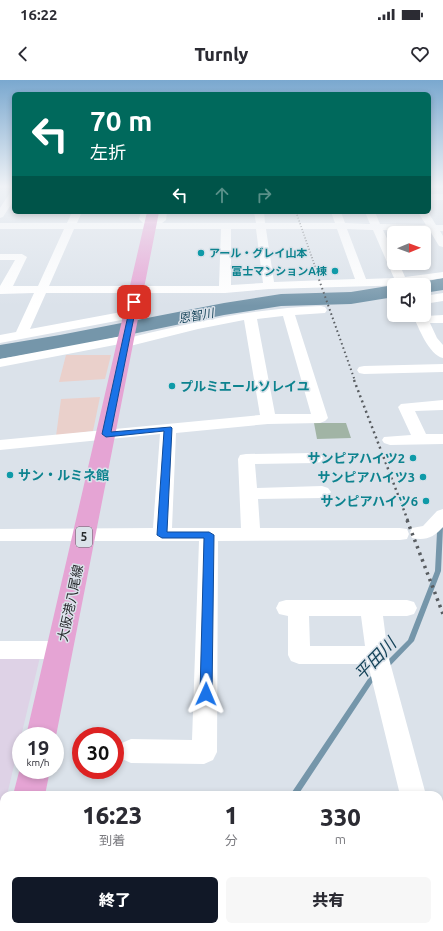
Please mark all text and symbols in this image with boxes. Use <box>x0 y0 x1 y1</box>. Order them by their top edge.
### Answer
text: 16:22 <box>20 6 58 23</box>
icon: back <box>12 43 34 65</box>
icon: heart <box>409 43 431 65</box>
text: Turnly <box>195 44 248 64</box>
text: 70 m <box>90 105 152 136</box>
icon: left <box>24 108 76 160</box>
text: 左折 <box>90 142 126 162</box>
icon: left <box>169 184 191 206</box>
icon: ahead <box>211 184 233 206</box>
icon: right <box>253 184 275 206</box>
north arrow <box>387 226 431 270</box>
map controls <box>387 226 431 322</box>
place label: アール・グレイ山本 <box>209 247 307 259</box>
marker: アール・グレイ山本 <box>196 248 206 258</box>
place label: 富士マンションA棟 <box>231 265 327 277</box>
marker: 富士マンションA棟 <box>330 266 340 276</box>
button: sound <box>387 278 431 322</box>
pin <box>117 285 151 319</box>
icon: arrive <box>123 291 145 313</box>
water label: 恩智川 <box>177 306 217 325</box>
place label: プルミエールソレイユ <box>180 379 310 393</box>
marker: プルミエールソレイユ <box>167 381 177 391</box>
place label: サンピアハイツ2 <box>307 451 405 465</box>
marker: サンピアハイツ2 <box>408 453 418 463</box>
place label: サン・ルミネ館 <box>18 468 109 482</box>
marker: サン・ルミネ館 <box>5 470 15 480</box>
place label: サンピアハイツ3 <box>317 470 415 484</box>
marker: サンピアハイツ3 <box>418 472 428 482</box>
place label: サンピアハイツ6 <box>320 494 418 508</box>
marker: サンピアハイツ6 <box>421 496 431 506</box>
road number: 5 <box>76 527 92 547</box>
street label: 大阪港八尾線 <box>55 563 85 643</box>
water label: 平田川 <box>350 632 401 684</box>
position arrow <box>185 673 227 715</box>
speed limit sign: 30 <box>72 727 124 779</box>
text: 19 <box>27 736 49 759</box>
text: km/h <box>26 757 50 768</box>
text: 16:23 <box>82 802 142 829</box>
text: 1 <box>224 802 238 829</box>
text: 330 <box>320 804 361 831</box>
text: m <box>335 832 346 846</box>
text: 到着 <box>99 833 125 847</box>
text: 分 <box>225 833 238 847</box>
button: 終了 <box>12 877 218 923</box>
button: 共有 <box>226 877 431 923</box>

